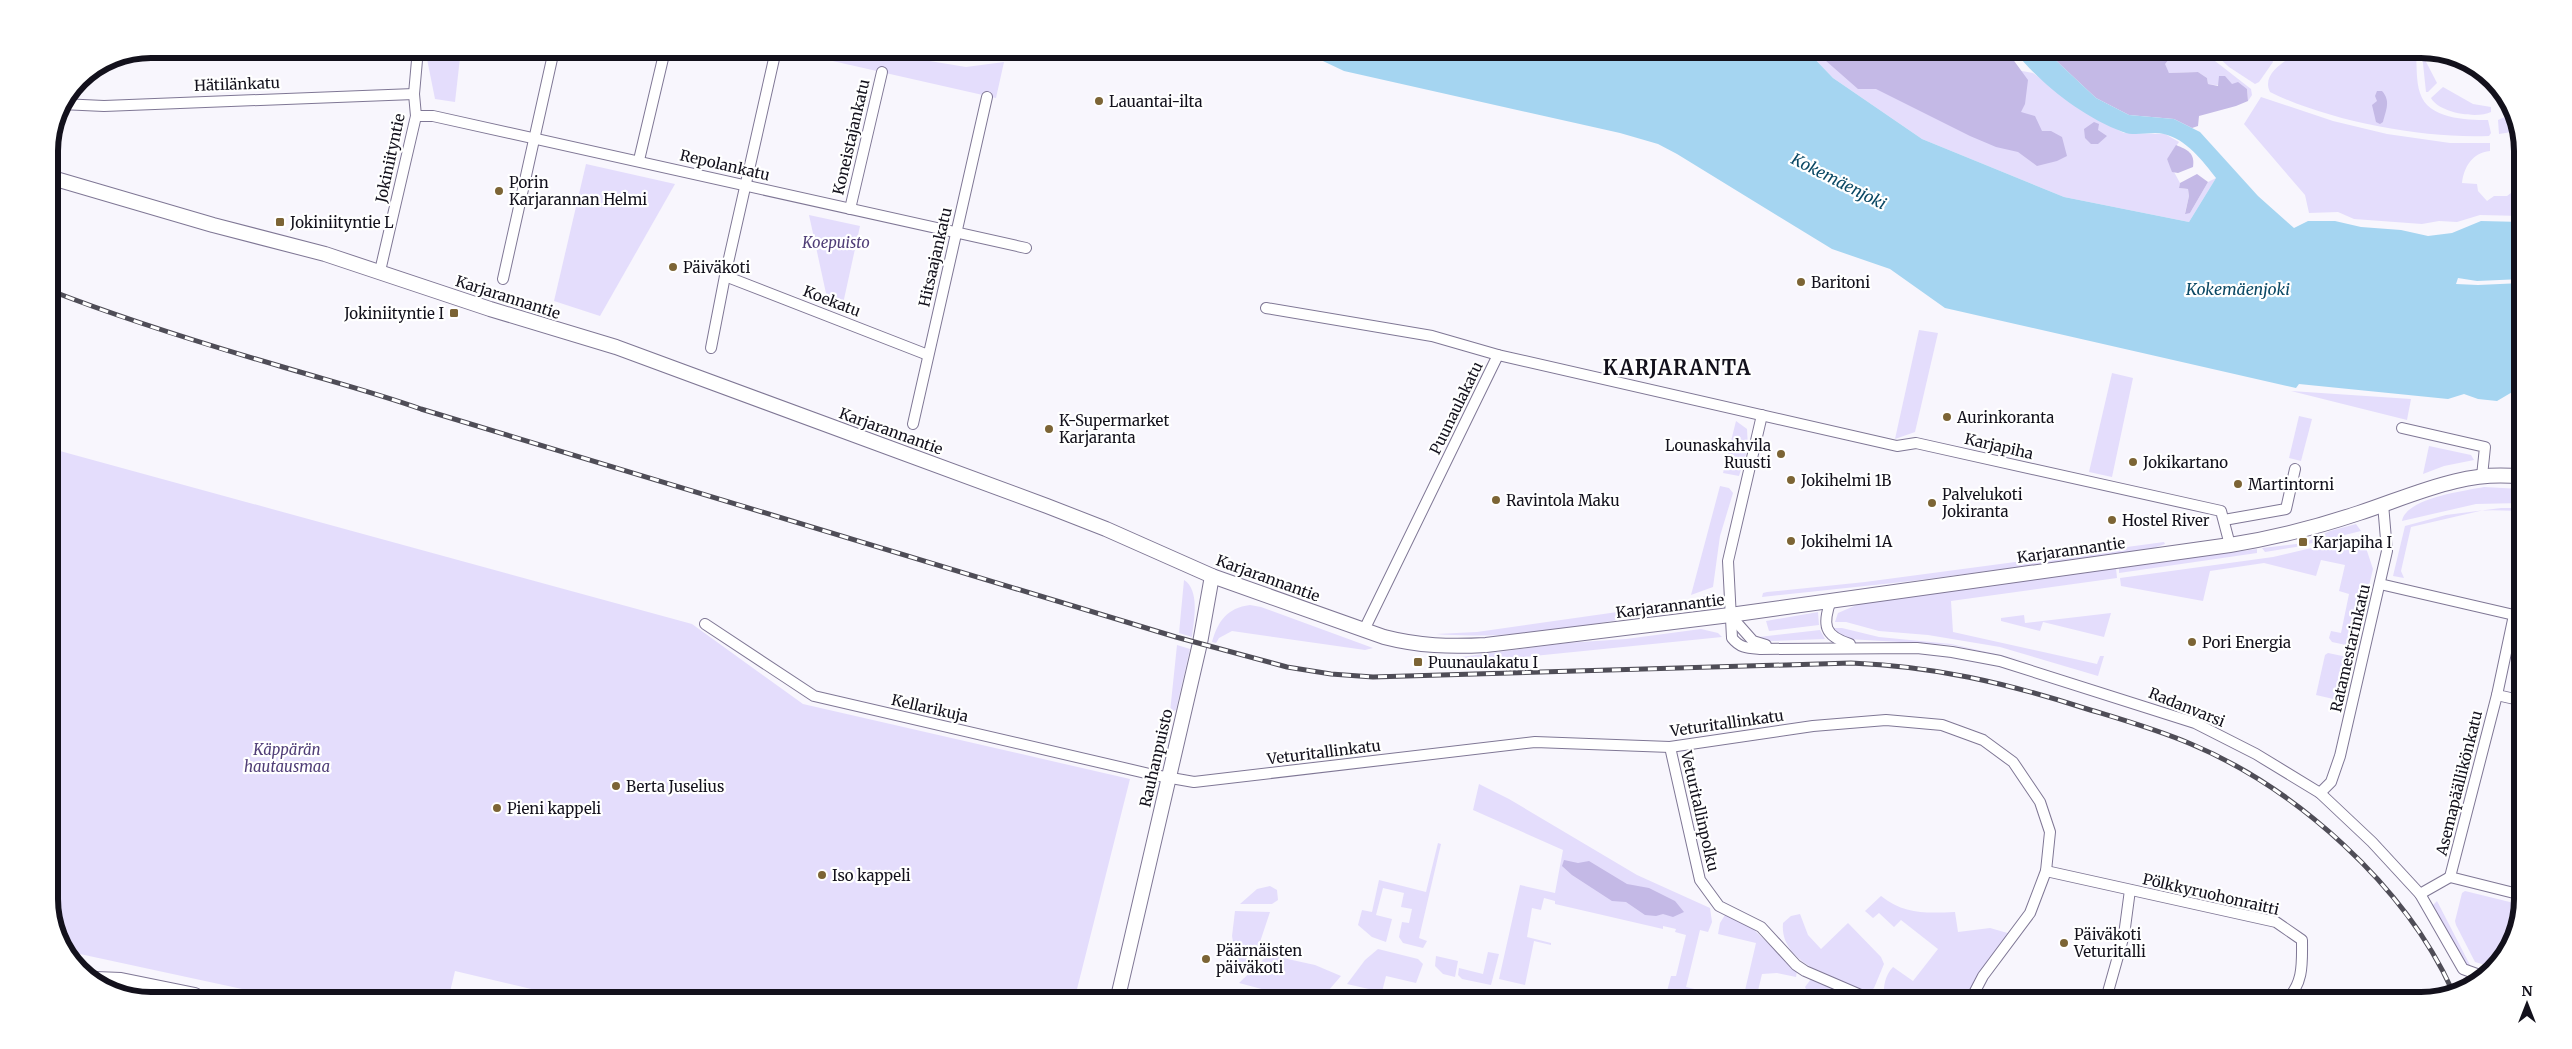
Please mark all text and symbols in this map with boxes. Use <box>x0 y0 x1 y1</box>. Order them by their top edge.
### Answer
street label: Hätilänkatu <box>194 73 280 95</box>
street label: Koneistajankatu <box>828 77 874 197</box>
place label: Lauantai-ilta <box>1109 92 1202 111</box>
marker: Lauantai-ilta <box>1093 95 1105 107</box>
street label: Jokiniityntie <box>371 112 409 205</box>
street label: Repolankatu <box>678 145 772 185</box>
water label: Kokemäenjoki <box>1787 148 1890 214</box>
place label: Porin Karjarannan Helmi <box>509 173 647 209</box>
marker: Porin Karjarannan Helmi <box>493 185 505 197</box>
street label: Hitsaajankatu <box>914 205 956 309</box>
place label: Jokiniityntie L <box>289 213 394 232</box>
marker: Jokiniityntie L <box>274 216 286 228</box>
park label: Koepuisto <box>801 233 870 252</box>
place label: Päiväkoti <box>683 258 751 277</box>
marker: Päiväkoti <box>667 261 679 273</box>
street label: Karjarannantie <box>453 271 563 323</box>
place label: Baritoni <box>1811 273 1870 292</box>
marker: Baritoni <box>1795 276 1807 288</box>
water label: Kokemäenjoki <box>2185 279 2290 299</box>
street label: Koekatu <box>801 281 863 321</box>
place label: Jokiniityntie I <box>343 304 444 323</box>
marker: Jokiniityntie I <box>448 307 460 319</box>
district label: KARJARANTA <box>1603 355 1751 380</box>
street label: Puunaulakatu <box>1425 358 1487 458</box>
street label: Karjarannantie <box>837 403 946 459</box>
place label: Aurinkoranta <box>1956 408 2054 427</box>
place label: K-Supermarket Karjaranta <box>1059 411 1169 447</box>
marker: Aurinkoranta <box>1941 411 1953 423</box>
marker: K-Supermarket Karjaranta <box>1043 423 1055 435</box>
street label: Karjapiha <box>1963 429 2035 463</box>
place label: Lounaskahvila Ruusti <box>1665 436 1771 472</box>
marker: Lounaskahvila Ruusti <box>1775 448 1787 460</box>
place label: Jokikartano <box>2142 453 2228 472</box>
marker: Jokikartano <box>2127 456 2139 468</box>
place label: Jokihelmi 1B <box>1800 471 1891 490</box>
marker: Jokihelmi 1B <box>1785 474 1797 486</box>
place label: Martintorni <box>2248 475 2334 494</box>
marker: Martintorni <box>2232 478 2244 490</box>
place label: Palvelukoti Jokiranta <box>1941 485 2023 521</box>
place label: Ravintola Maku <box>1506 491 1620 510</box>
marker: Ravintola Maku <box>1490 494 1502 506</box>
marker: Palvelukoti Jokiranta <box>1926 497 1938 509</box>
place label: Hostel River <box>2122 511 2210 530</box>
marker: Hostel River <box>2106 514 2118 526</box>
place label: Jokihelmi 1A <box>1800 532 1893 551</box>
street label: Karjarannantie <box>2016 533 2126 567</box>
place label: Karjapiha I <box>2313 533 2392 552</box>
marker: Jokihelmi 1A <box>1785 535 1797 547</box>
marker: Karjapiha I <box>2297 536 2309 548</box>
street label: Karjarannantie <box>1214 550 1323 606</box>
street label: Ratamestarinkatu <box>2326 582 2374 714</box>
street label: Karjarannantie <box>1615 590 1725 622</box>
place label: Pori Energia <box>2202 633 2291 652</box>
marker: Pori Energia <box>2186 636 2198 648</box>
place label: Puunaulakatu I <box>1428 653 1538 672</box>
marker: Puunaulakatu I <box>1412 656 1424 668</box>
street label: Radanvarsi <box>2146 683 2228 731</box>
street label: Kellarikuja <box>890 690 970 726</box>
street label: Veturitallinkatu <box>1668 706 1785 741</box>
street label: Rauhanpuisto <box>1135 707 1177 809</box>
street label: Asemapäällikönkatu <box>2432 708 2486 859</box>
street label: Veturitallinkatu <box>1265 736 1382 769</box>
park label: Käppärän hautausmaa <box>244 740 330 776</box>
street label: Veturitallinpolku <box>1677 748 1723 873</box>
place label: Berta Juselius <box>626 777 724 796</box>
marker: Berta Juselius <box>610 780 622 792</box>
place label: Pieni kappeli <box>507 799 601 818</box>
marker: Pieni kappeli <box>491 802 503 814</box>
place label: Iso kappeli <box>832 866 911 885</box>
marker: Iso kappeli <box>816 869 828 881</box>
street label: Pölkkyruohonraitti <box>2141 869 2281 919</box>
place label: Päiväkoti Veturitalli <box>2073 925 2146 961</box>
marker: Päiväkoti Veturitalli <box>2058 937 2070 949</box>
place label: Päärnäisten päiväkoti <box>1216 941 1302 977</box>
marker: Päärnäisten päiväkoti <box>1200 953 1212 965</box>
north arrow <box>2502 979 2552 1029</box>
text: N <box>2521 982 2533 1000</box>

